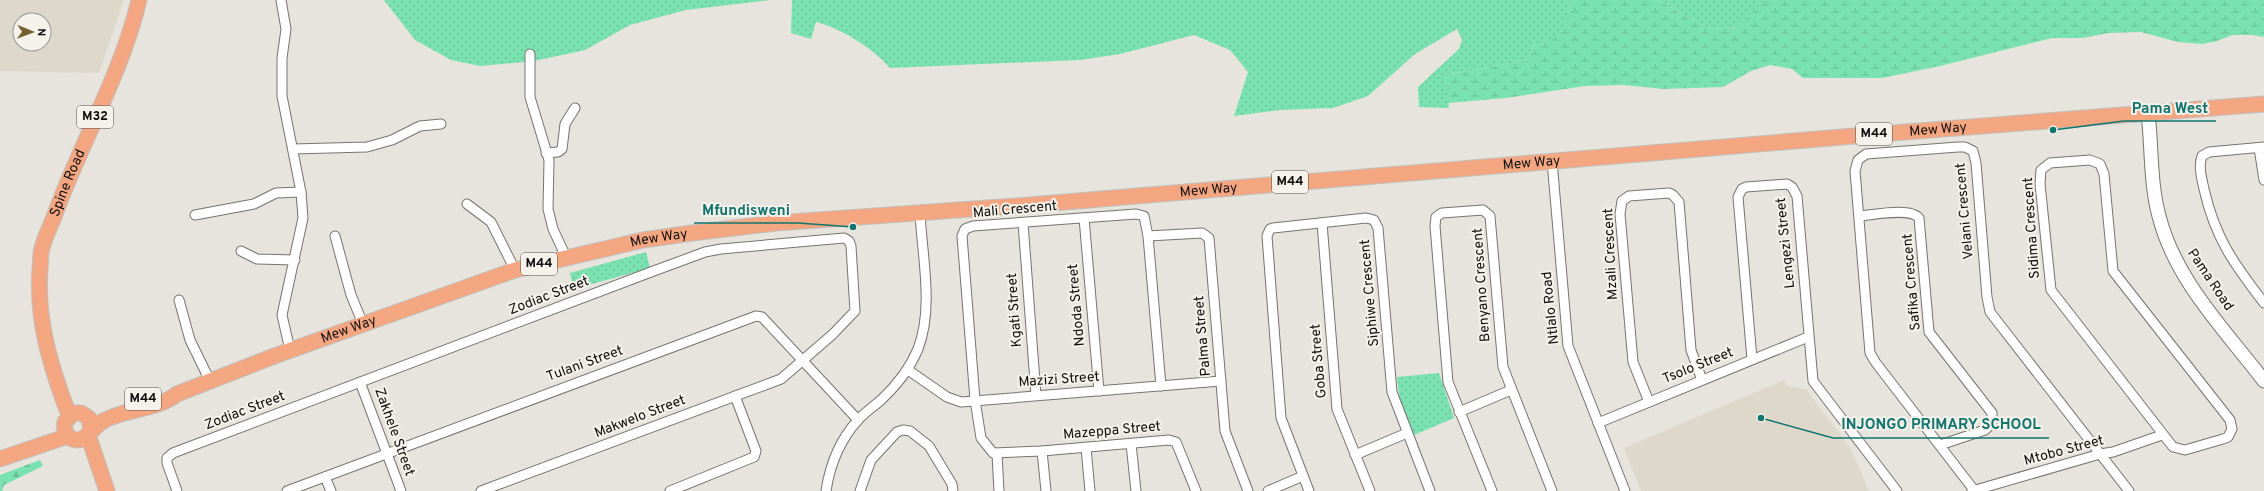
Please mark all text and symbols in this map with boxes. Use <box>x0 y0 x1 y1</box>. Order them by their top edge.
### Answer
north arrow <box>12 12 52 52</box>
text: N <box>34 28 48 36</box>
callout: Pama West <box>2124 94 2216 121</box>
text: Pama West <box>2132 100 2208 119</box>
road number: M32 <box>77 106 113 128</box>
street label: Mew Way <box>1909 119 1968 140</box>
road number: M44 <box>1856 123 1892 145</box>
street label: Spine Road <box>46 147 89 219</box>
street label: Mew Way <box>1502 152 1561 174</box>
street label: Velani Crescent <box>1952 162 1978 260</box>
road number: M44 <box>1272 171 1308 193</box>
street label: Sidima Crescent <box>2020 177 2044 279</box>
street label: Mew Way <box>1179 179 1238 201</box>
callout: Mfundisweni <box>694 196 798 223</box>
street label: Lengezi Street <box>1773 197 1799 289</box>
street label: Mali Crescent <box>972 198 1058 222</box>
text: Mfundisweni <box>702 202 790 221</box>
street label: Mzali Crescent <box>1600 208 1622 300</box>
street label: Mew Way <box>628 225 689 251</box>
street label: Benyano Crescent <box>1470 227 1494 343</box>
street label: Safika Crescent <box>1899 233 1925 331</box>
street label: Siphiwe Crescent <box>1357 239 1383 347</box>
street label: Pama Road <box>2183 246 2237 314</box>
road number: M44 <box>521 253 557 275</box>
street label: Ndoda Street <box>1065 263 1089 347</box>
street label: Ntlalo Road <box>1539 271 1563 345</box>
street label: Kgati Street <box>1004 272 1026 348</box>
street label: Zodiac Street <box>506 273 592 319</box>
street label: Palma Street <box>1191 295 1215 377</box>
street label: Mew Way <box>319 312 379 347</box>
street label: Goba Street <box>1307 323 1331 399</box>
street label: Tulani Street <box>545 342 625 386</box>
street label: Tsolo Street <box>1660 344 1736 388</box>
street label: Mazizi Street <box>1018 369 1100 391</box>
street label: Zakhele Street <box>370 386 418 478</box>
road number: M44 <box>125 388 161 410</box>
street label: Zodiac Street <box>202 388 288 434</box>
street label: Makwelo Street <box>592 392 688 442</box>
callout: INJONGO PRIMARY SCHOOL <box>1833 411 2049 438</box>
text: INJONGO PRIMARY SCHOOL <box>1841 416 2041 435</box>
street label: Mazeppa Street <box>1062 418 1162 444</box>
street label: Mtobo Street <box>2022 432 2106 470</box>

